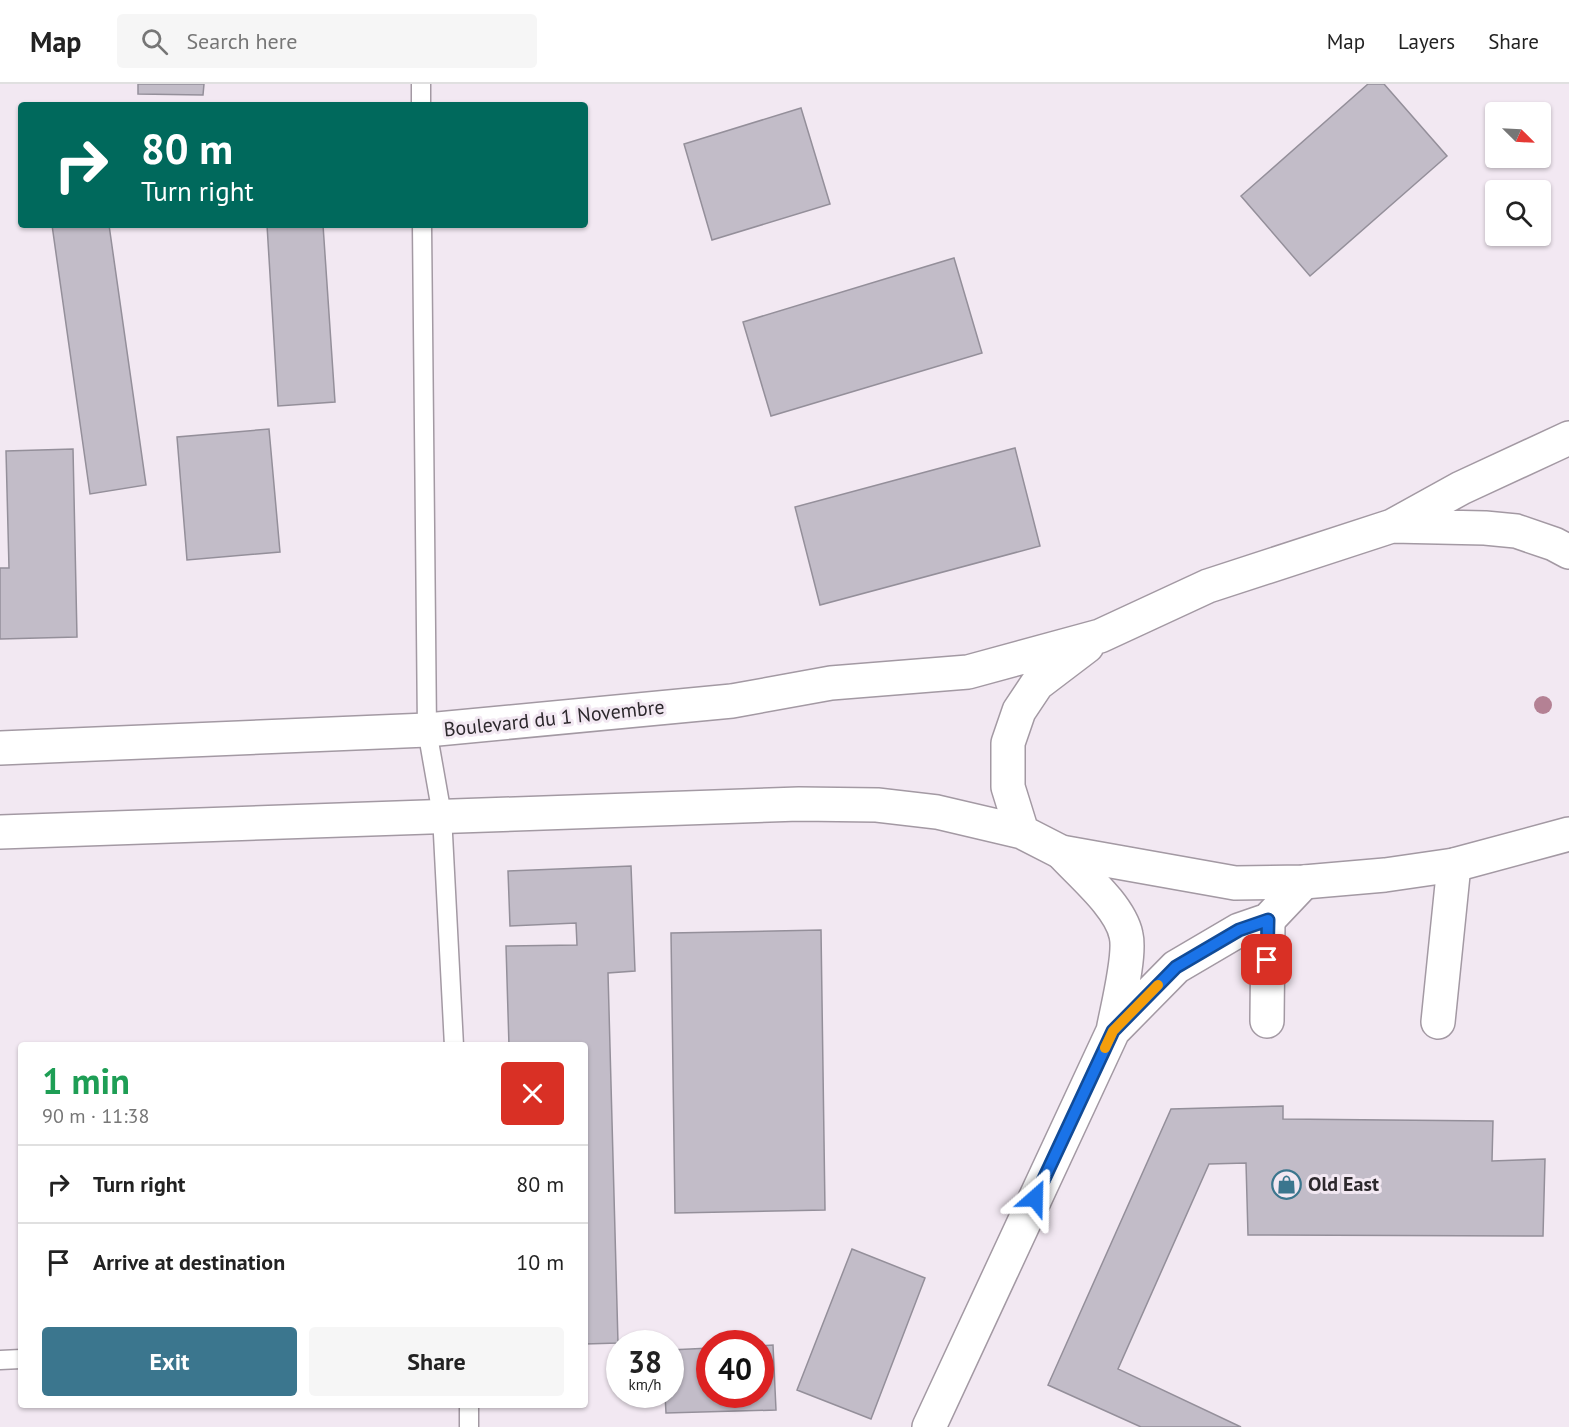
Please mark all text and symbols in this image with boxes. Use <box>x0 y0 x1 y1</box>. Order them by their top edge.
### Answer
search box <box>117 14 537 68</box>
text: Map <box>30 23 81 60</box>
icon: search <box>138 25 171 58</box>
text: Search here <box>186 27 297 55</box>
text: Map <box>1327 28 1365 55</box>
text: Layers <box>1398 28 1455 55</box>
text: Share <box>1488 28 1539 55</box>
north arrow <box>1485 102 1551 168</box>
map controls <box>1485 102 1551 246</box>
text: 80 m <box>141 121 233 176</box>
icon: right <box>42 126 120 204</box>
text: Turn right <box>141 174 254 208</box>
button: search <box>1485 180 1551 246</box>
street label: Boulevard du 1 Novembre <box>442 693 666 743</box>
pin <box>1241 934 1292 985</box>
icon: arrive <box>1250 943 1283 976</box>
text: 1 min <box>42 1057 130 1104</box>
button: close <box>501 1062 564 1125</box>
text: 90 m · 11:38 <box>42 1103 149 1129</box>
position arrow <box>1003 1166 1067 1230</box>
icon: right <box>42 1168 75 1201</box>
shop icon: Old East <box>1271 1168 1303 1200</box>
text: Turn right <box>93 1170 185 1198</box>
text: 80 m <box>516 1170 564 1198</box>
place label: Old East <box>1308 1171 1379 1197</box>
icon: arrive <box>42 1246 75 1279</box>
text: Arrive at destination <box>93 1248 285 1276</box>
text: 10 m <box>516 1248 564 1276</box>
button: Exit <box>42 1327 297 1396</box>
button: Share <box>309 1327 564 1396</box>
speed limit sign: 40 <box>696 1330 774 1408</box>
text: 38 <box>628 1342 662 1381</box>
text: km/h <box>629 1375 661 1394</box>

